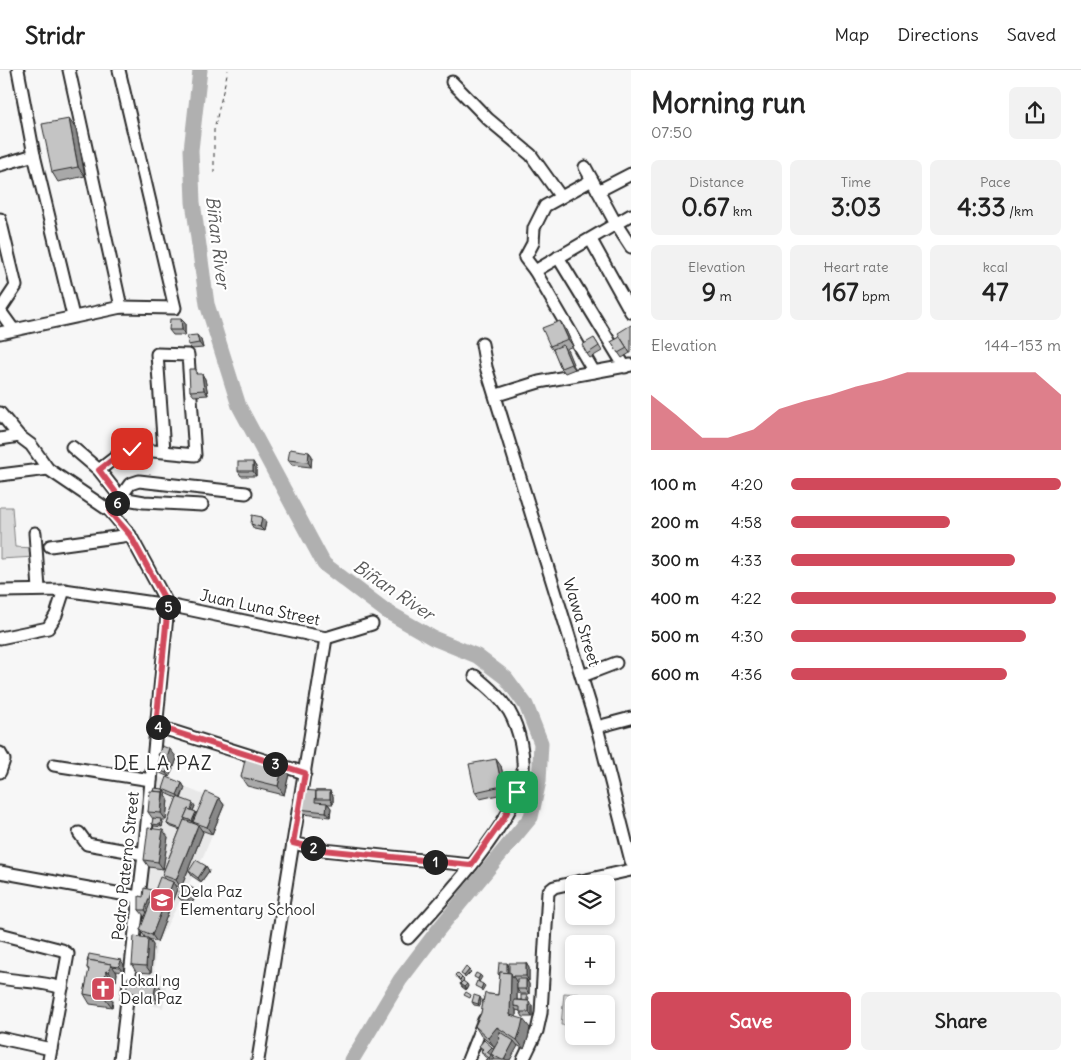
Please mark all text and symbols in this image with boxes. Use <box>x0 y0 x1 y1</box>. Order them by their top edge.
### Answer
text: Stridr <box>25 20 85 50</box>
text: Map <box>834 23 869 46</box>
text: Directions <box>897 23 979 46</box>
text: Saved <box>1007 23 1056 46</box>
text: Morning run <box>651 85 806 121</box>
button: share <box>1009 87 1061 139</box>
text: 07:50 <box>651 122 693 142</box>
text: Distance <box>689 173 744 191</box>
text: Time <box>841 173 871 191</box>
text: Pace <box>980 173 1011 191</box>
text: 0.67 <box>681 191 729 223</box>
text: 3:03 <box>831 191 881 223</box>
text: 4:33 <box>957 191 1006 223</box>
water label: Biñan River <box>201 195 235 292</box>
text: km <box>729 202 752 220</box>
text: /km <box>1006 202 1034 220</box>
text: Elevation <box>688 258 745 276</box>
text: Heart rate <box>824 258 888 276</box>
text: kcal <box>983 258 1008 276</box>
text: 9 <box>702 276 716 308</box>
text: 167 <box>822 276 859 308</box>
text: 47 <box>982 276 1009 308</box>
text: m <box>716 287 732 305</box>
text: bpm <box>859 287 890 305</box>
text: Elevation <box>651 335 717 355</box>
text: 144–153 m <box>985 335 1061 355</box>
pin <box>111 428 153 470</box>
icon: check <box>118 435 146 463</box>
text: 100 m <box>651 474 696 494</box>
text: 4:20 <box>731 474 763 494</box>
pin: 6 <box>104 490 130 516</box>
text: 6 <box>113 494 122 512</box>
text: 200 m <box>651 512 699 532</box>
text: 4:58 <box>731 512 762 532</box>
text: 300 m <box>651 550 699 570</box>
text: 4:33 <box>731 550 762 570</box>
water label: Biñan River <box>349 555 441 627</box>
street label: Wawa Street <box>559 575 605 669</box>
street label: Juan Luna Street <box>198 584 323 630</box>
text: 400 m <box>651 588 699 608</box>
text: 4:22 <box>731 588 761 608</box>
pin: 5 <box>156 594 180 620</box>
text: 5 <box>164 598 173 616</box>
text: 500 m <box>651 626 699 646</box>
text: 4:30 <box>731 626 763 646</box>
text: 600 m <box>651 664 699 684</box>
text: 4:36 <box>731 664 762 684</box>
pin: 4 <box>146 714 170 740</box>
text: 4 <box>154 718 163 736</box>
district label: DE LA PAZ <box>113 751 213 775</box>
pin: 3 <box>262 752 288 776</box>
text: 3 <box>272 755 279 773</box>
pin <box>496 771 538 813</box>
icon: arrive <box>503 778 531 806</box>
street label: Pedro Paterno Street <box>107 790 143 942</box>
pin: 2 <box>300 836 326 860</box>
text: 2 <box>310 839 317 857</box>
pin: 1 <box>422 850 448 874</box>
text: 1 <box>433 853 438 871</box>
map controls <box>565 875 615 1045</box>
button: layers <box>565 875 615 925</box>
place label: Dela Paz Elementary School <box>180 881 315 919</box>
school or university icon: Dela Paz Elementary School <box>149 887 175 913</box>
button: + <box>565 935 615 985</box>
place label: Lokal ng Dela Paz <box>120 970 183 1008</box>
church icon: Lokal ng Dela Paz <box>90 976 116 1002</box>
button: Save <box>651 992 851 1050</box>
button: Share <box>861 992 1061 1050</box>
button: − <box>565 995 615 1045</box>

